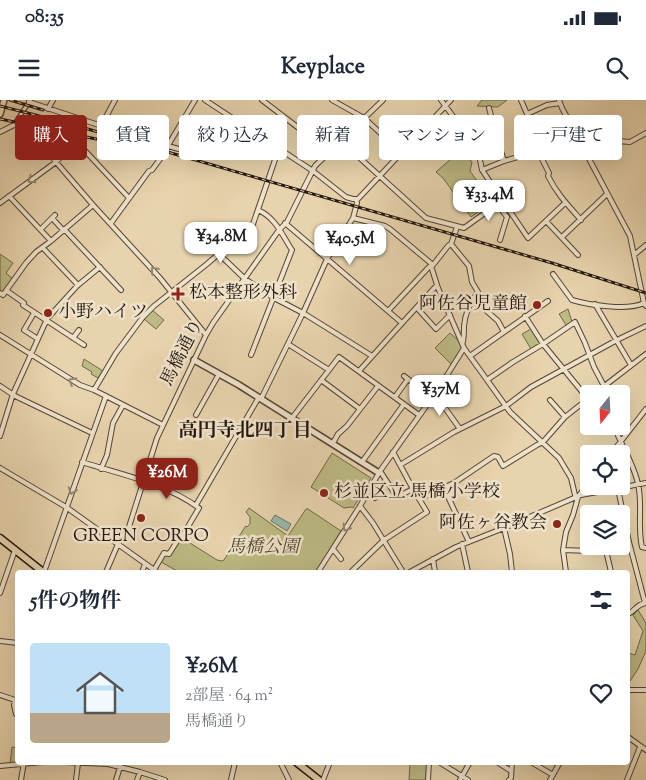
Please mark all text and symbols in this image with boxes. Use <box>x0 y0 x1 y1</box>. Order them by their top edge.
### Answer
text: 08:35 <box>25 4 64 31</box>
text: Keyplace <box>281 52 365 84</box>
icon: menu <box>15 54 43 82</box>
icon: search <box>603 54 631 82</box>
chip: 購入 <box>15 115 87 160</box>
chip: 賃貸 <box>97 115 169 160</box>
chip: 絞り込み <box>179 115 287 160</box>
chip: 新着 <box>297 115 369 160</box>
chip: マンション <box>379 115 504 160</box>
chip: 一戸建て <box>514 115 622 160</box>
one-way arrow <box>27 174 37 183</box>
pin: ¥33.4M <box>448 180 530 222</box>
text: ¥33.4M <box>464 184 514 207</box>
pin: ¥34.8M <box>180 221 262 264</box>
pin: ¥40.5M <box>309 224 391 266</box>
text: ¥34.8M <box>195 226 247 249</box>
text: ¥40.5M <box>325 228 375 251</box>
one-way arrow <box>151 267 159 276</box>
place label: 松本整形外科 <box>189 281 297 307</box>
marker: 松本整形外科 <box>171 287 185 301</box>
place label: 阿佐谷児童館 <box>419 292 527 318</box>
marker: 阿佐谷児童館 <box>531 299 543 311</box>
place label: 小野ハイツ <box>58 300 148 326</box>
marker: 小野ハイツ <box>42 307 54 319</box>
street label: 馬橋通り <box>155 315 211 391</box>
pin: ¥37M <box>410 374 470 417</box>
one-way arrow <box>69 377 78 387</box>
text: ¥37M <box>420 379 460 402</box>
north arrow <box>580 385 630 435</box>
map controls <box>580 385 630 555</box>
district label: 高円寺北四丁目 <box>178 418 312 445</box>
button: locate <box>580 445 630 495</box>
pin: ¥26M <box>137 458 197 500</box>
text: ¥26M <box>147 462 187 485</box>
place label: 杉並区立 馬橋小学校 <box>334 480 500 506</box>
one-way arrow <box>68 487 78 495</box>
marker: 杉並区立 馬橋小学校 <box>318 487 330 499</box>
button: layers <box>580 505 630 555</box>
place label: 阿佐ヶ谷教会 <box>439 511 547 537</box>
marker: GREEN CORPO <box>135 512 147 524</box>
marker: 阿佐ヶ谷教会 <box>551 518 563 530</box>
one-way arrow <box>343 523 352 532</box>
place label: GREEN CORPO <box>73 524 209 550</box>
park label: 馬橋公園 <box>227 535 302 561</box>
icon: filters <box>587 586 615 614</box>
text: 5件の物件 <box>30 587 121 617</box>
text: ¥26M <box>185 652 238 682</box>
icon: home <box>70 663 130 723</box>
icon: heart <box>587 679 615 707</box>
text: 2部屋 · 64 m² <box>185 685 273 708</box>
text: 馬橋通り <box>185 711 249 734</box>

